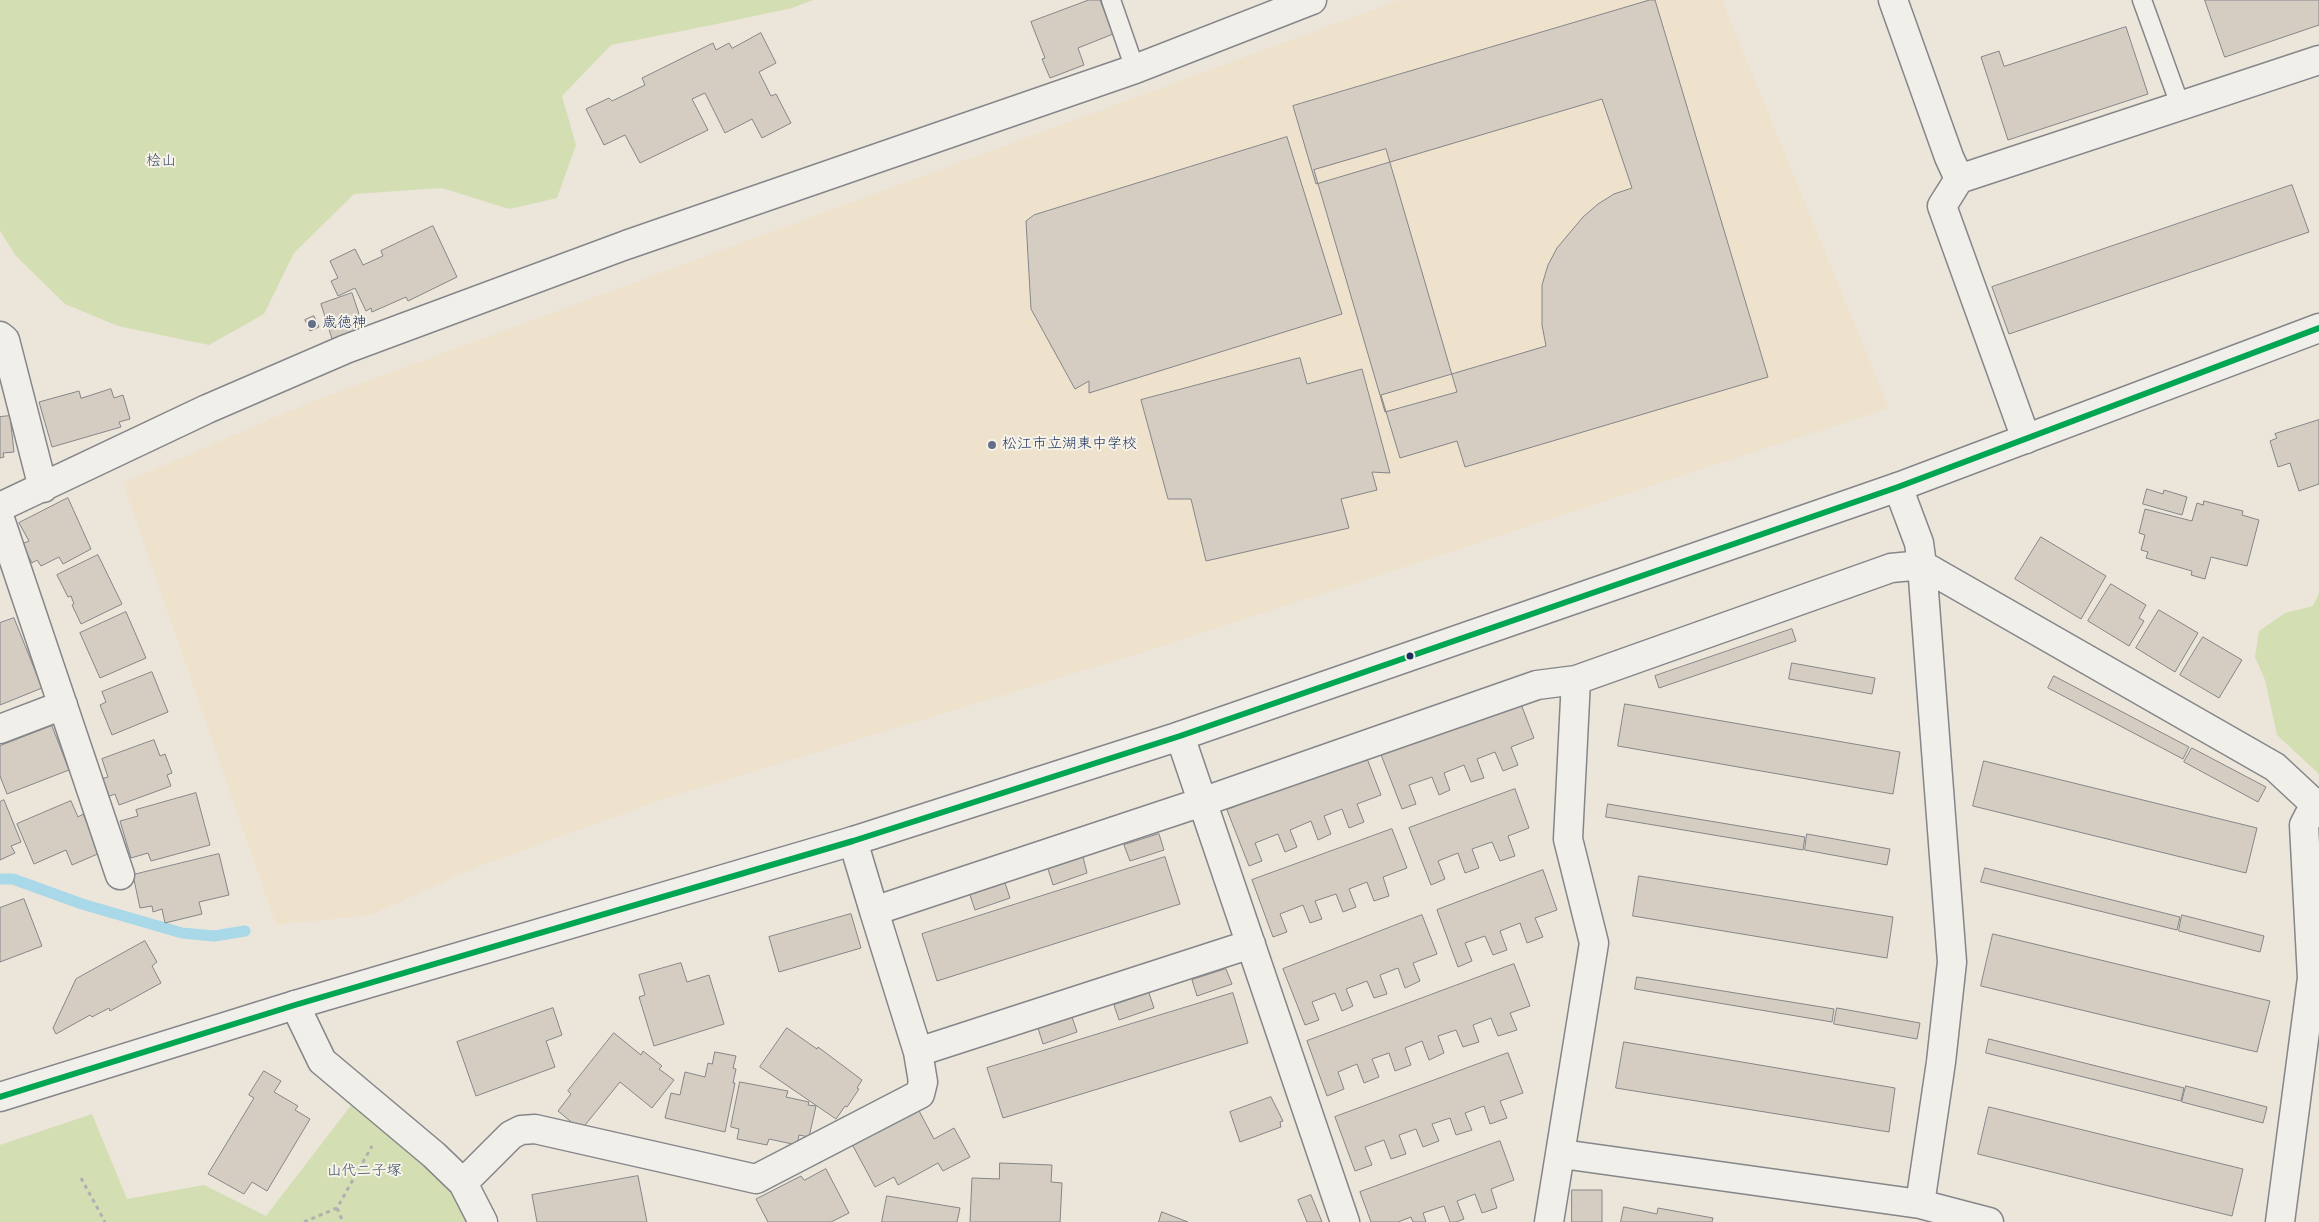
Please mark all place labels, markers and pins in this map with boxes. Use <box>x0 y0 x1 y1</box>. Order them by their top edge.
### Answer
place label: 歳徳神 <box>322 315 367 333</box>
marker: 歳徳神 <box>306 318 318 330</box>
place label: 松江市立湖東中学校 <box>1002 436 1137 454</box>
marker: 松江市立湖東中学校 <box>986 439 998 451</box>
unlabelled marker <box>1405 651 1415 661</box>

